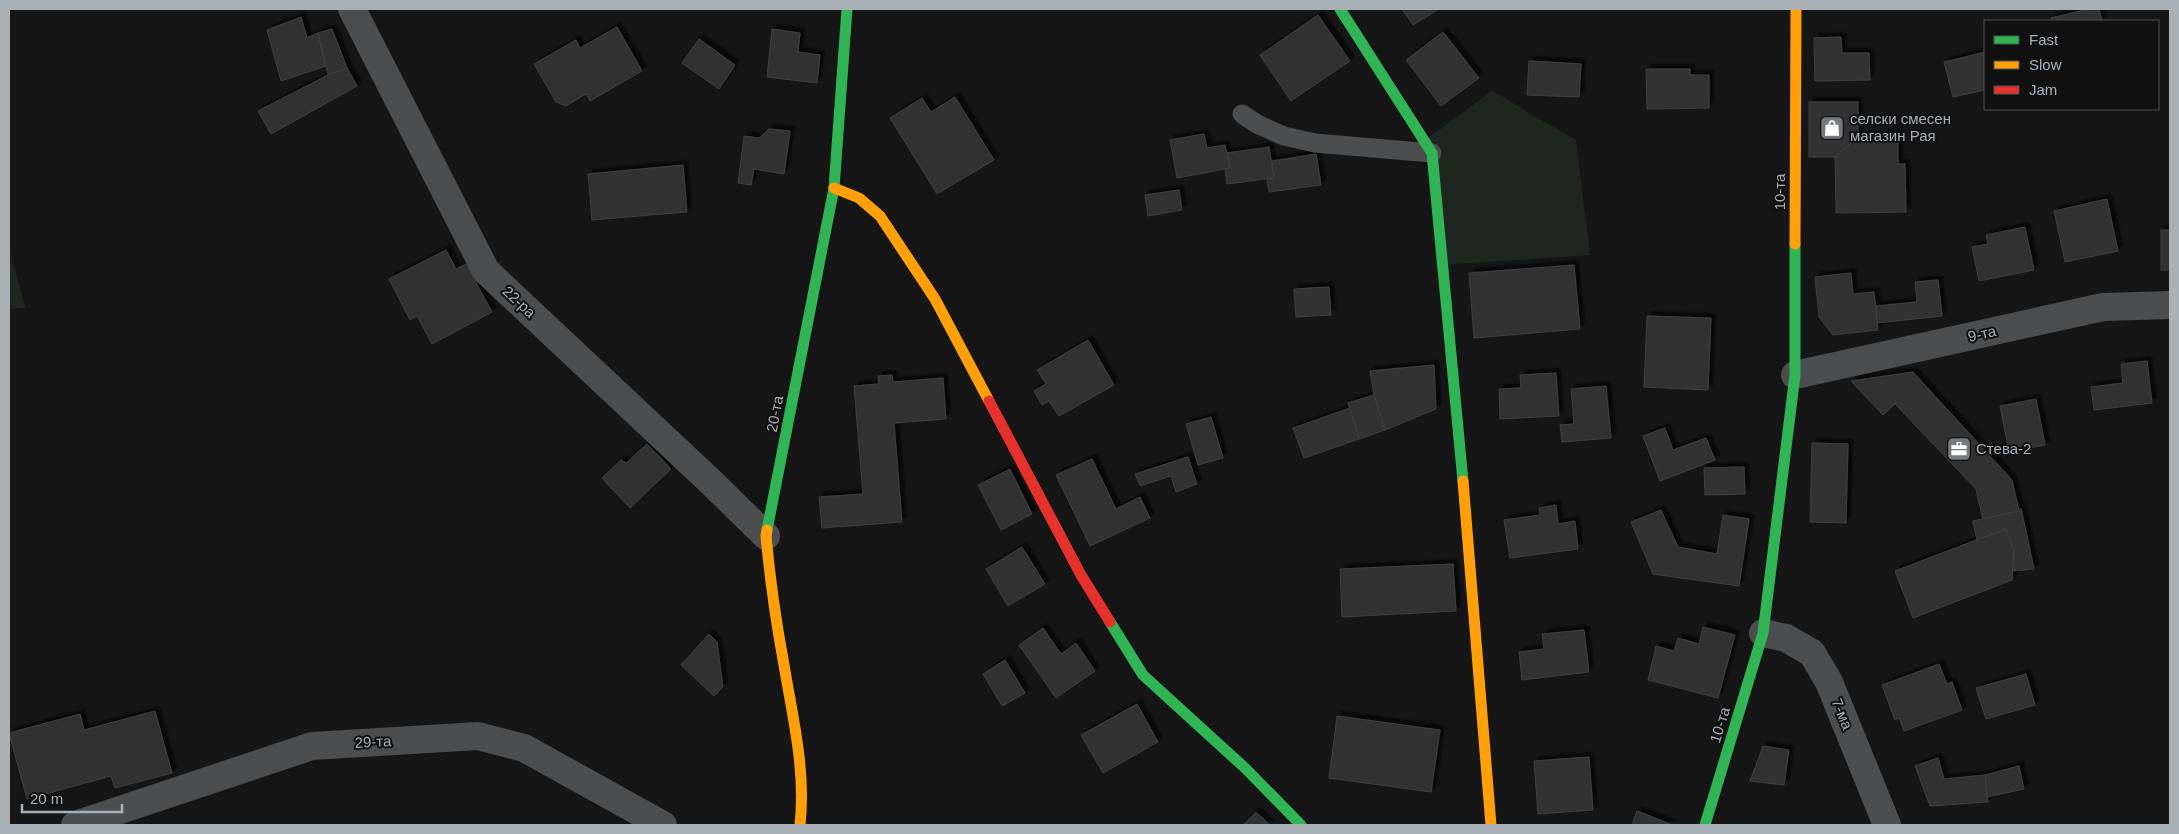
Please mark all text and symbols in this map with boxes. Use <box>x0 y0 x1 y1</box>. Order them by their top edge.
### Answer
legend <box>1984 20 2159 110</box>
text: Fast <box>2029 31 2059 48</box>
text: Slow <box>2029 56 2062 73</box>
text: Jam <box>2029 81 2057 98</box>
place label: селски смесен магазин Рая <box>1850 110 1951 144</box>
shop icon: селски смесен магазин Рая <box>1819 115 1845 141</box>
street label: 10-та <box>1771 173 1788 210</box>
street label: 22-ра <box>500 282 540 321</box>
street label: 9-та <box>1966 322 1998 345</box>
street label: 20-та <box>763 394 786 434</box>
office icon: Стева-2 <box>1946 436 1972 462</box>
place label: Стева-2 <box>1976 440 2031 457</box>
street label: 7-ма <box>1829 696 1857 732</box>
street label: 10-та <box>1706 704 1733 745</box>
street label: 29-та <box>354 732 392 751</box>
scale bar <box>22 782 122 814</box>
text: 20 m <box>30 790 63 807</box>

